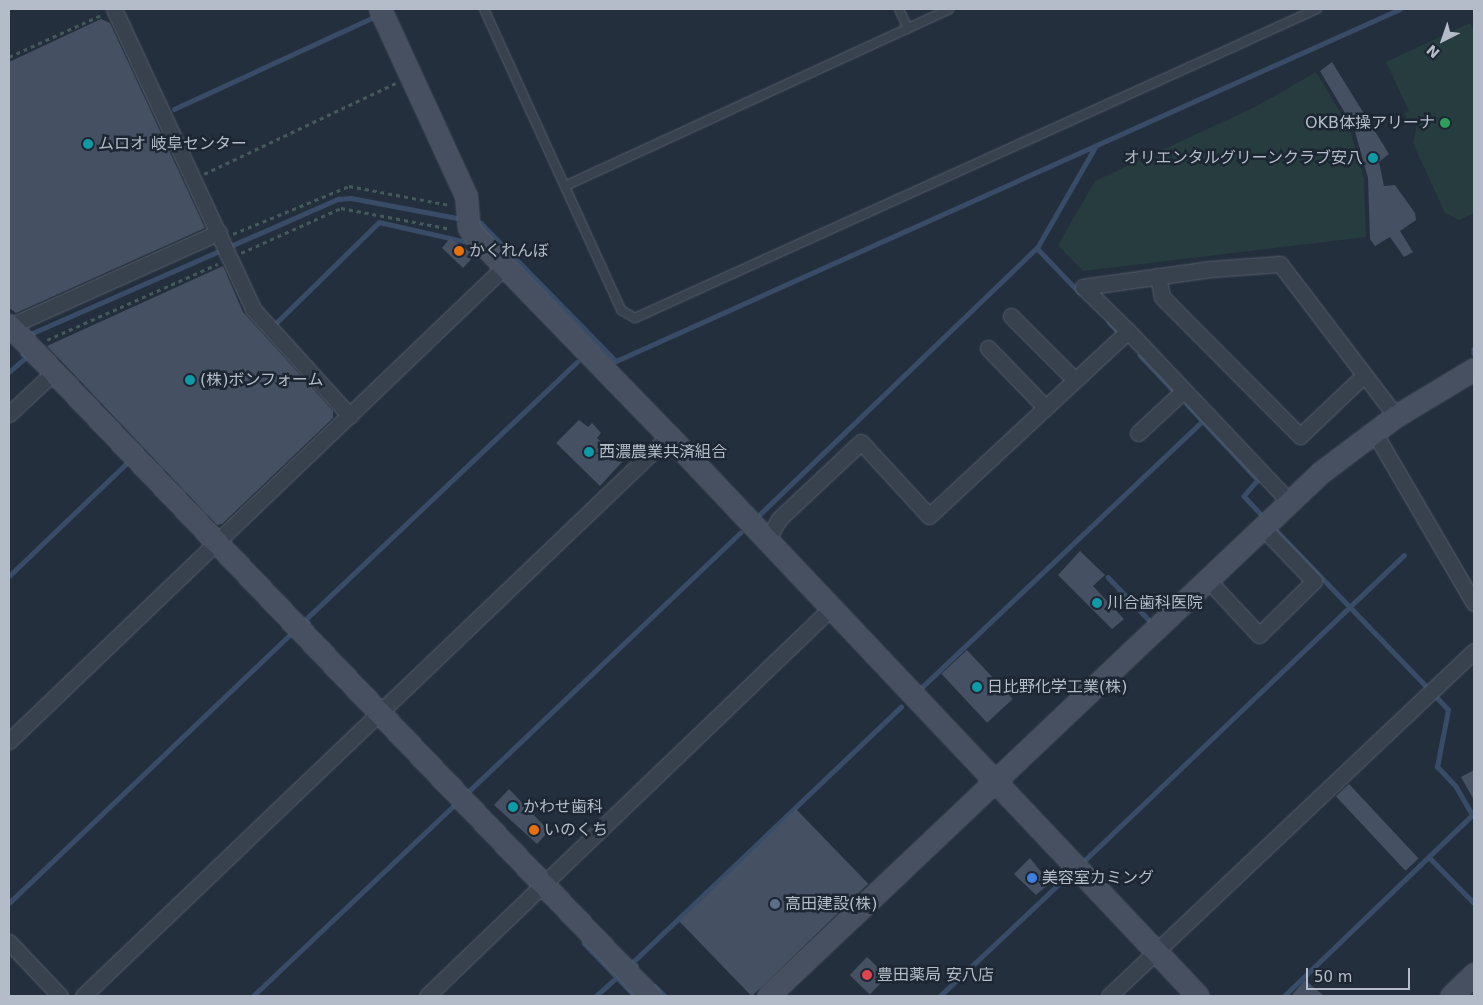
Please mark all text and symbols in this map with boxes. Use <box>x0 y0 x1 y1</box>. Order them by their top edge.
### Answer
north arrow <box>1418 15 1468 65</box>
text: N <box>1423 41 1443 61</box>
place label: OKB体操アリーナ <box>1305 113 1435 133</box>
marker: OKB体操アリーナ <box>1439 117 1451 129</box>
place label: ムロオ 岐阜センター <box>98 134 247 154</box>
marker: ムロオ 岐阜センター <box>82 138 94 150</box>
place label: オリエンタルグリーンクラブ安八 <box>1123 148 1363 168</box>
marker: オリエンタルグリーンクラブ安八 <box>1367 152 1379 164</box>
place label: かくれんぼ <box>469 241 549 261</box>
marker: かくれんぼ <box>453 245 465 257</box>
place label: (株)ボンフォーム <box>200 370 324 390</box>
marker: (株)ボンフォーム <box>184 374 196 386</box>
place label: 西濃農業共済組合 <box>599 442 727 462</box>
marker: 西濃農業共済組合 <box>583 446 595 458</box>
place label: 川合歯科医院 <box>1107 593 1203 613</box>
marker: 川合歯科医院 <box>1091 597 1103 609</box>
place label: 日比野化学工業(株) <box>987 677 1127 697</box>
marker: 日比野化学工業(株) <box>971 681 983 693</box>
place label: かわせ歯科 <box>523 797 603 817</box>
marker: かわせ歯科 <box>507 801 519 813</box>
place label: いのくち <box>544 820 608 840</box>
marker: いのくち <box>528 824 540 836</box>
place label: 美容室カミング <box>1042 868 1154 888</box>
marker: 美容室カミング <box>1026 872 1038 884</box>
place label: 高田建設(株) <box>785 894 877 914</box>
marker: 高田建設(株) <box>769 898 781 910</box>
scale bar <box>1308 958 1412 990</box>
place label: 豊田薬局 安八店 <box>877 965 994 985</box>
text: 50 m <box>1314 968 1352 986</box>
marker: 豊田薬局 安八店 <box>861 969 873 981</box>

